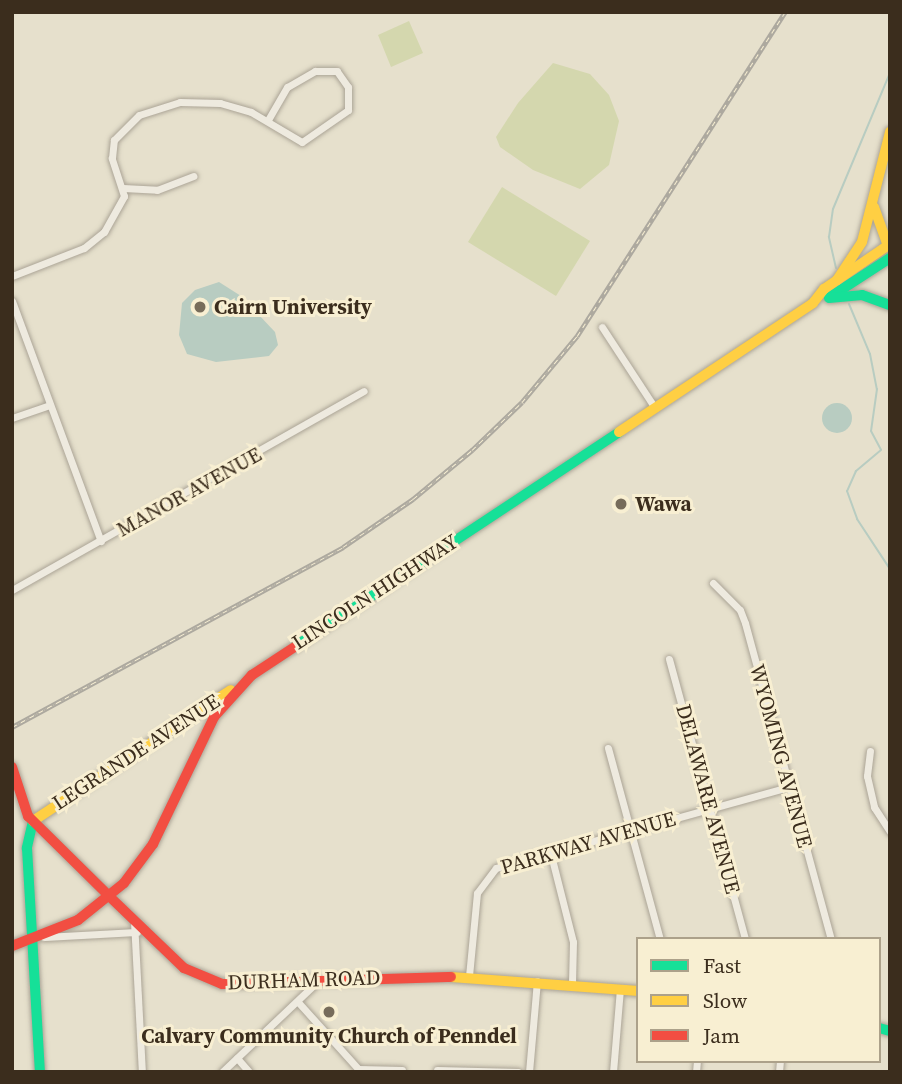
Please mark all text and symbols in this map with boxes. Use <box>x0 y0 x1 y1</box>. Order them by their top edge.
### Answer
place label: Cairn University <box>214 294 372 320</box>
marker: Cairn University <box>192 299 208 315</box>
street label: MANOR AVENUE <box>112 442 266 542</box>
place label: Wawa <box>635 491 692 517</box>
marker: Wawa <box>613 496 629 512</box>
street label: LINCOLN HIGHWAY <box>287 529 463 655</box>
street label: WYOMING AVENUE <box>744 662 818 850</box>
street label: LEGRANDE AVENUE <box>48 688 224 816</box>
street label: DELAWARE AVENUE <box>671 701 745 897</box>
street label: PARKWAY AVENUE <box>497 806 679 880</box>
legend <box>636 937 881 1063</box>
text: Fast <box>703 951 741 980</box>
street label: DURHAM ROAD <box>227 965 381 995</box>
text: Slow <box>703 986 747 1015</box>
marker: Calvary Community Church of Penndel <box>321 1004 337 1020</box>
text: Jam <box>703 1021 740 1050</box>
place label: Calvary Community Church of Penndel <box>141 1023 517 1049</box>

